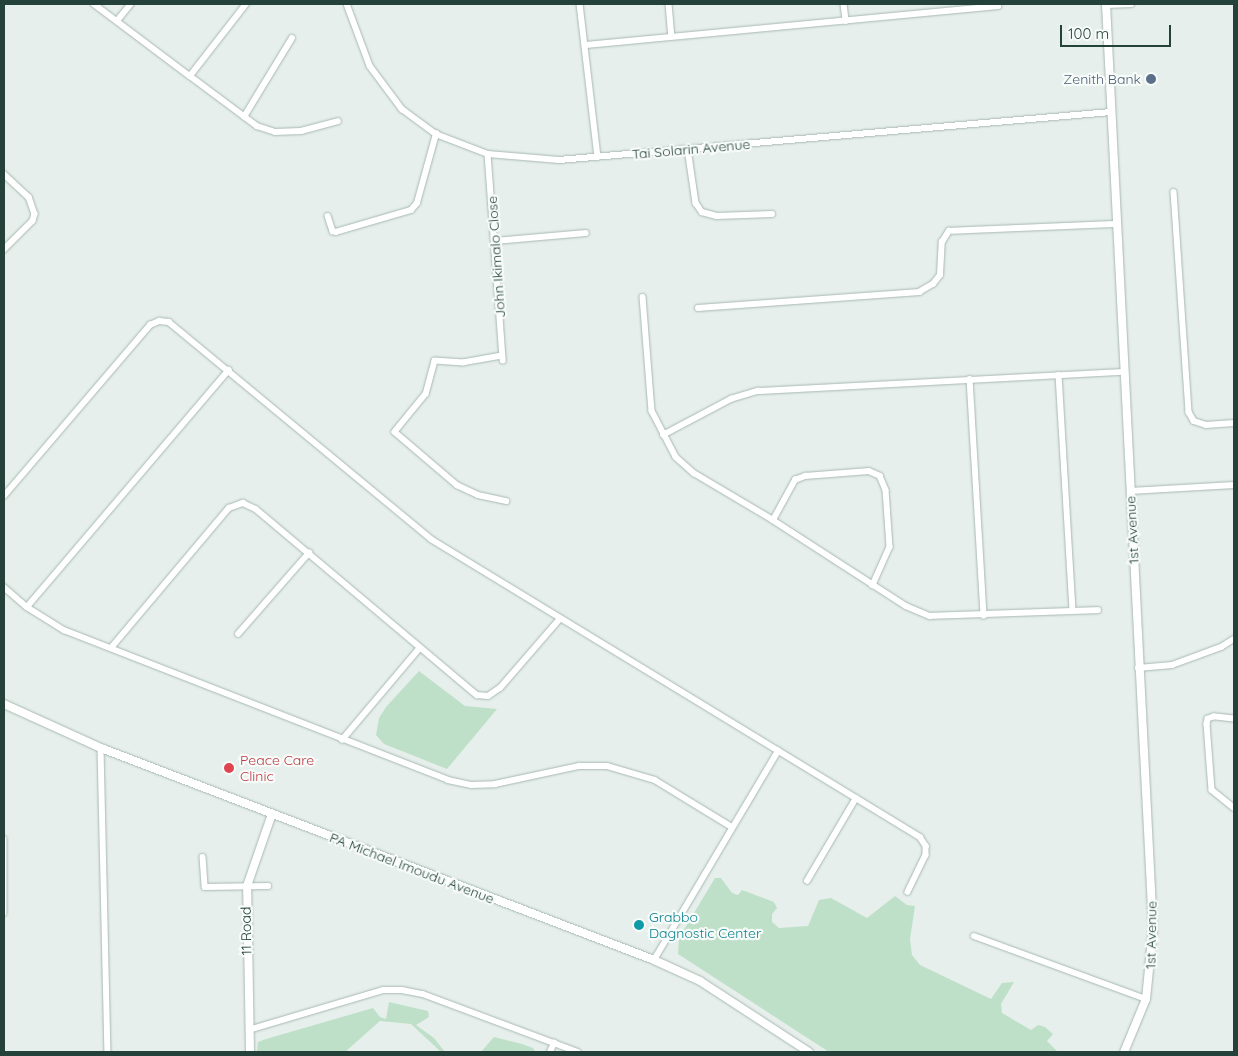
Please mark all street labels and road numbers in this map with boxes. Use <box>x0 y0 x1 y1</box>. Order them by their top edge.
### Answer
street label: Tai Solarin Avenue <box>631 135 751 163</box>
street label: John Ikimalo Close <box>483 196 509 318</box>
street label: 1st Avenue <box>1122 496 1142 564</box>
street label: PA Michael Imoudu Avenue <box>327 829 497 907</box>
street label: 1st Avenue <box>1142 901 1160 969</box>
street label: 11 Road <box>237 906 255 956</box>

